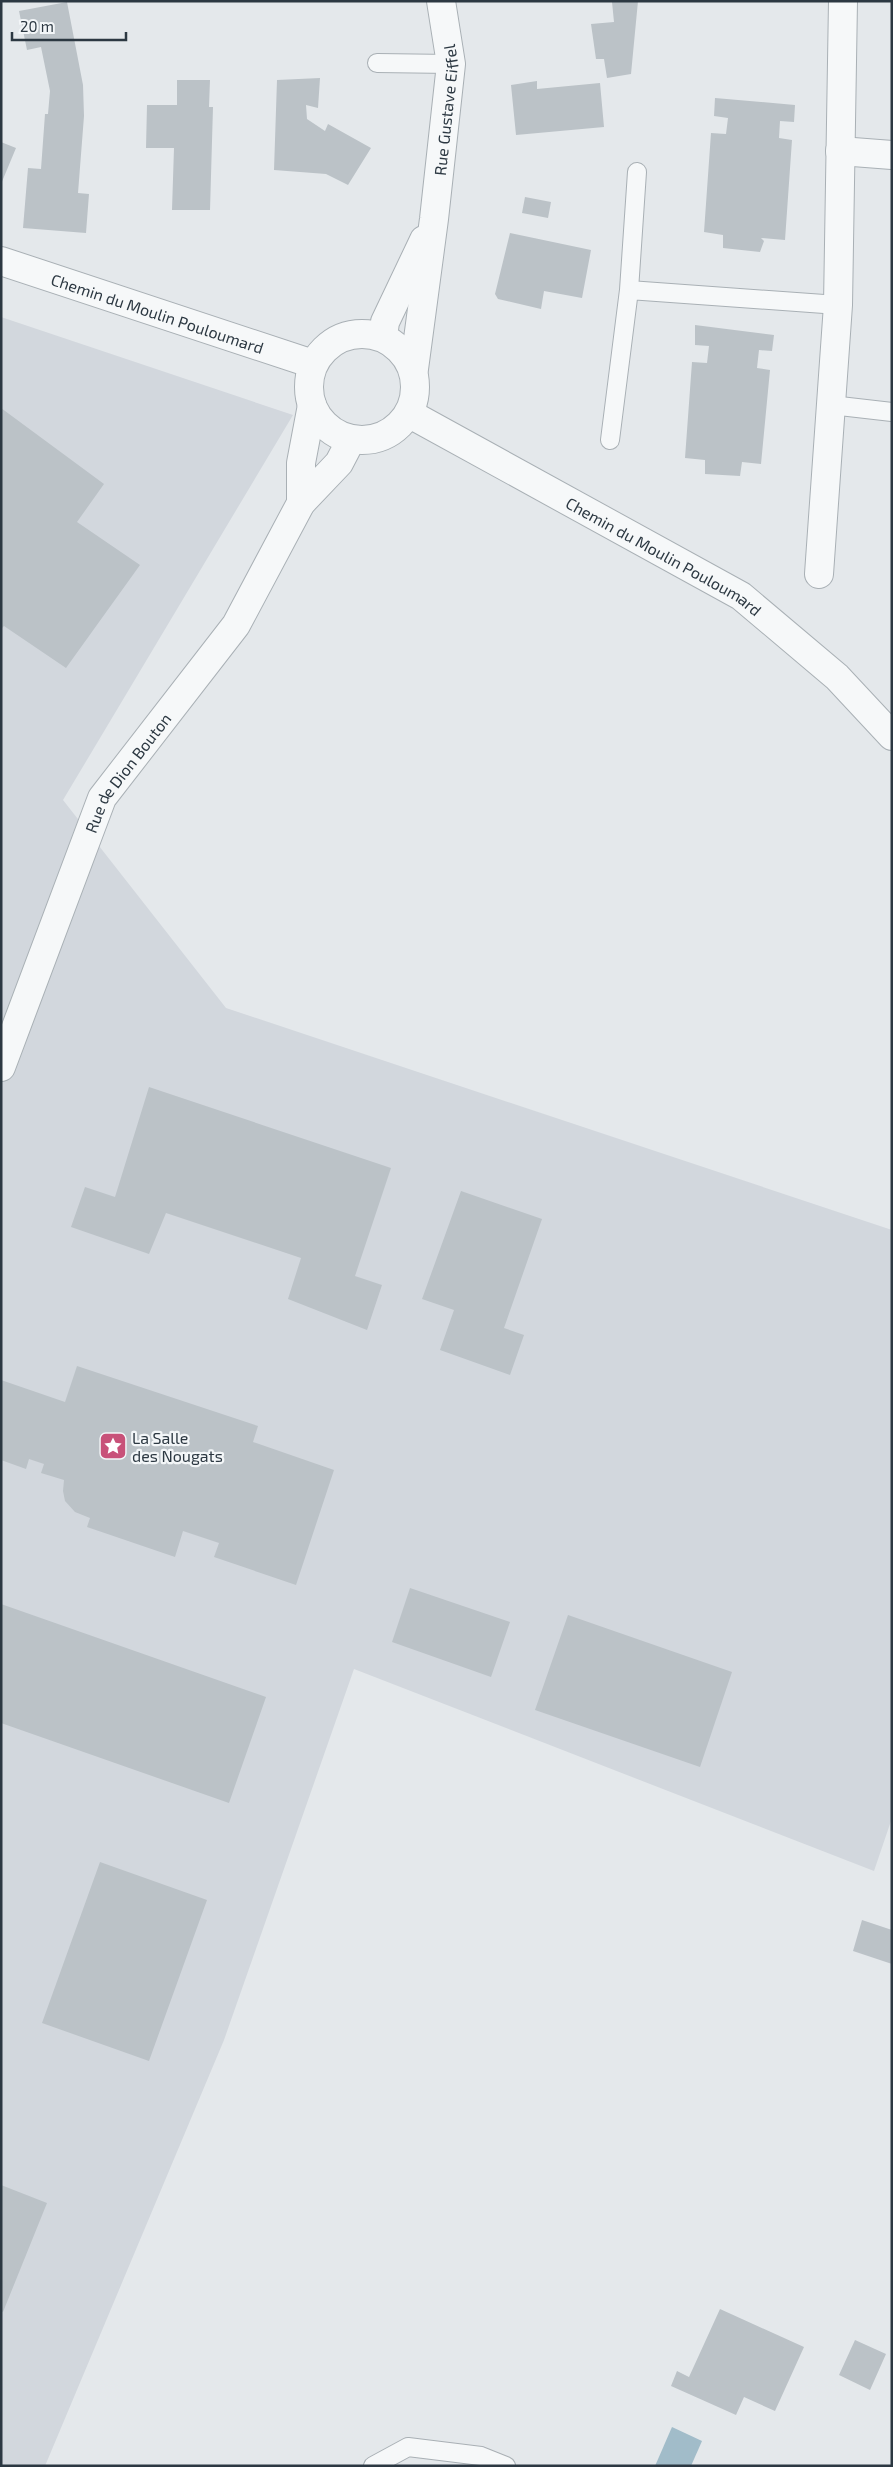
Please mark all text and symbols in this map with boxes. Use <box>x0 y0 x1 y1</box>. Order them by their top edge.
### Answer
scale bar <box>12 10 126 42</box>
text: 20 m <box>20 17 54 35</box>
street label: Rue Gustave Eiffel <box>429 43 461 176</box>
street label: Chemin du Moulin Pouloumard <box>49 269 266 357</box>
street label: Chemin du Moulin Pouloumard <box>563 492 766 619</box>
street label: Rue de Dion Bouton <box>80 709 174 835</box>
place label: La Salle des Nougats <box>132 1428 223 1465</box>
place icon: La Salle des Nougats <box>98 1431 128 1461</box>

